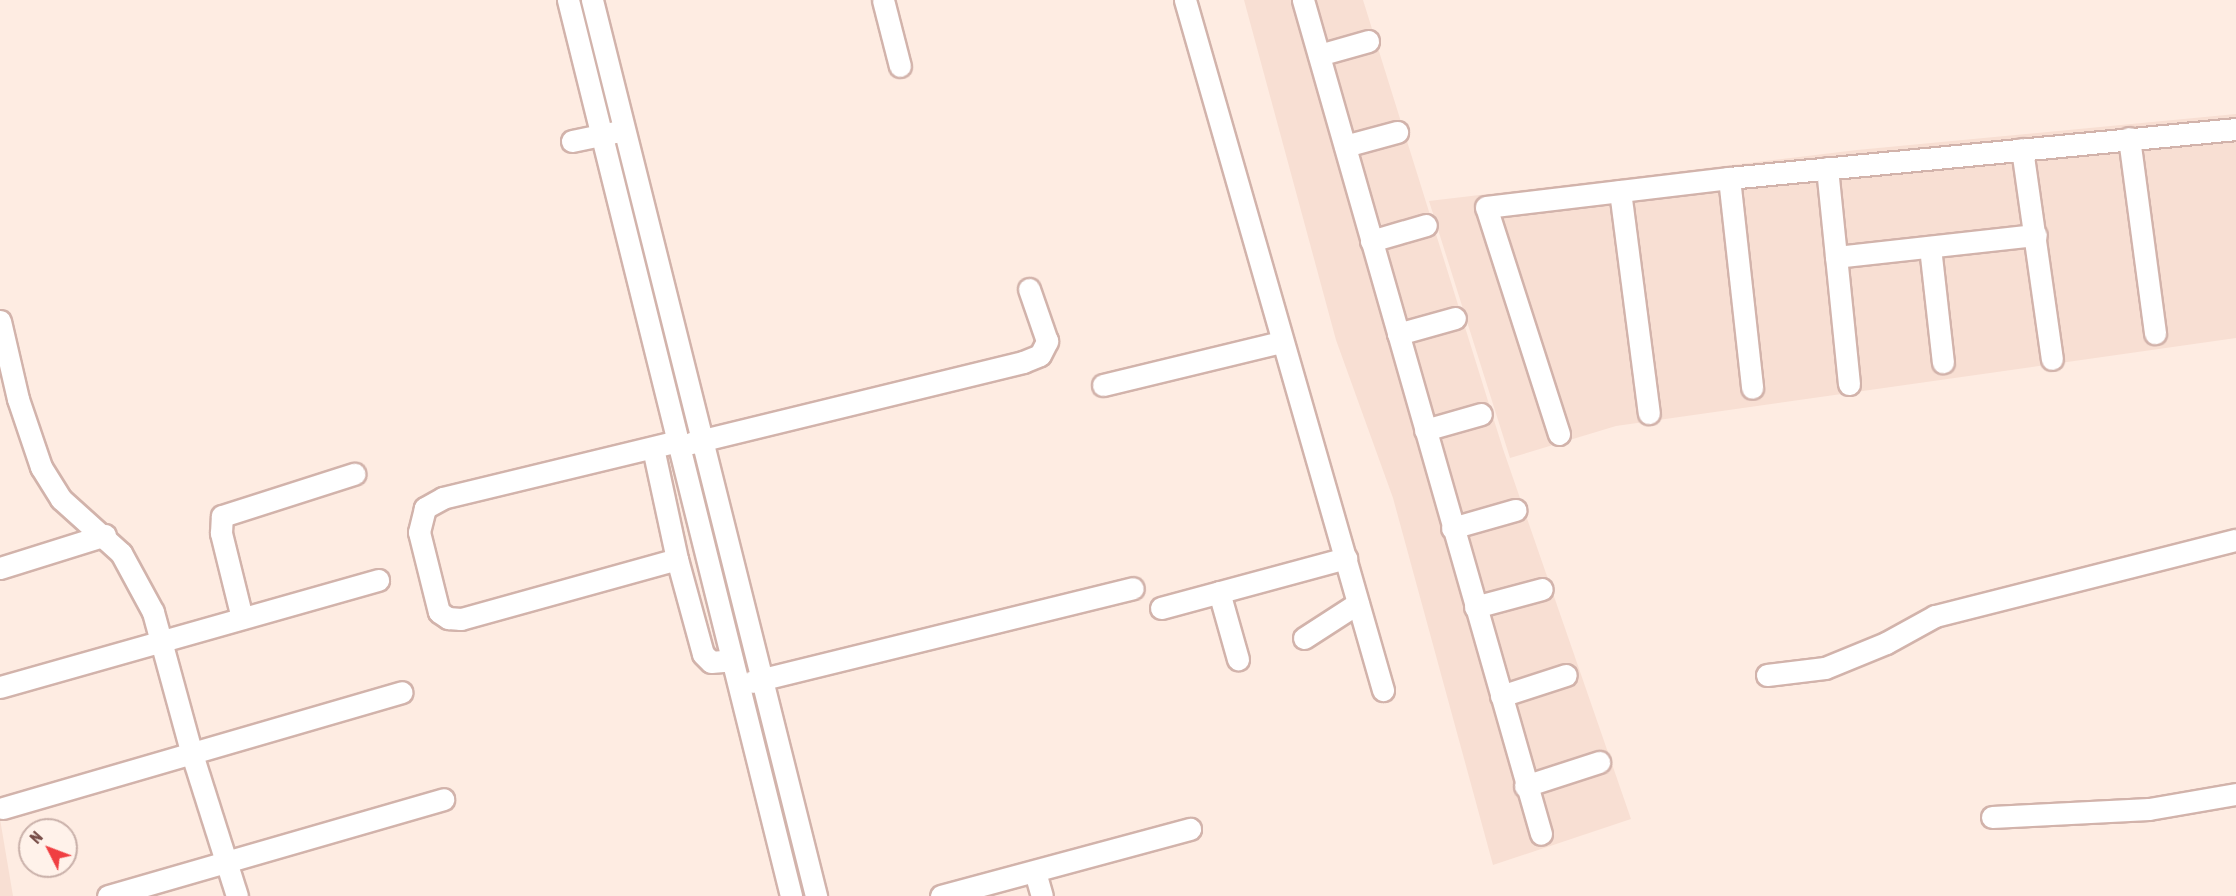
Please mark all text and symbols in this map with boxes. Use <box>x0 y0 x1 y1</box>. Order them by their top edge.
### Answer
north arrow <box>18 818 78 878</box>
text: N <box>26 828 46 847</box>

